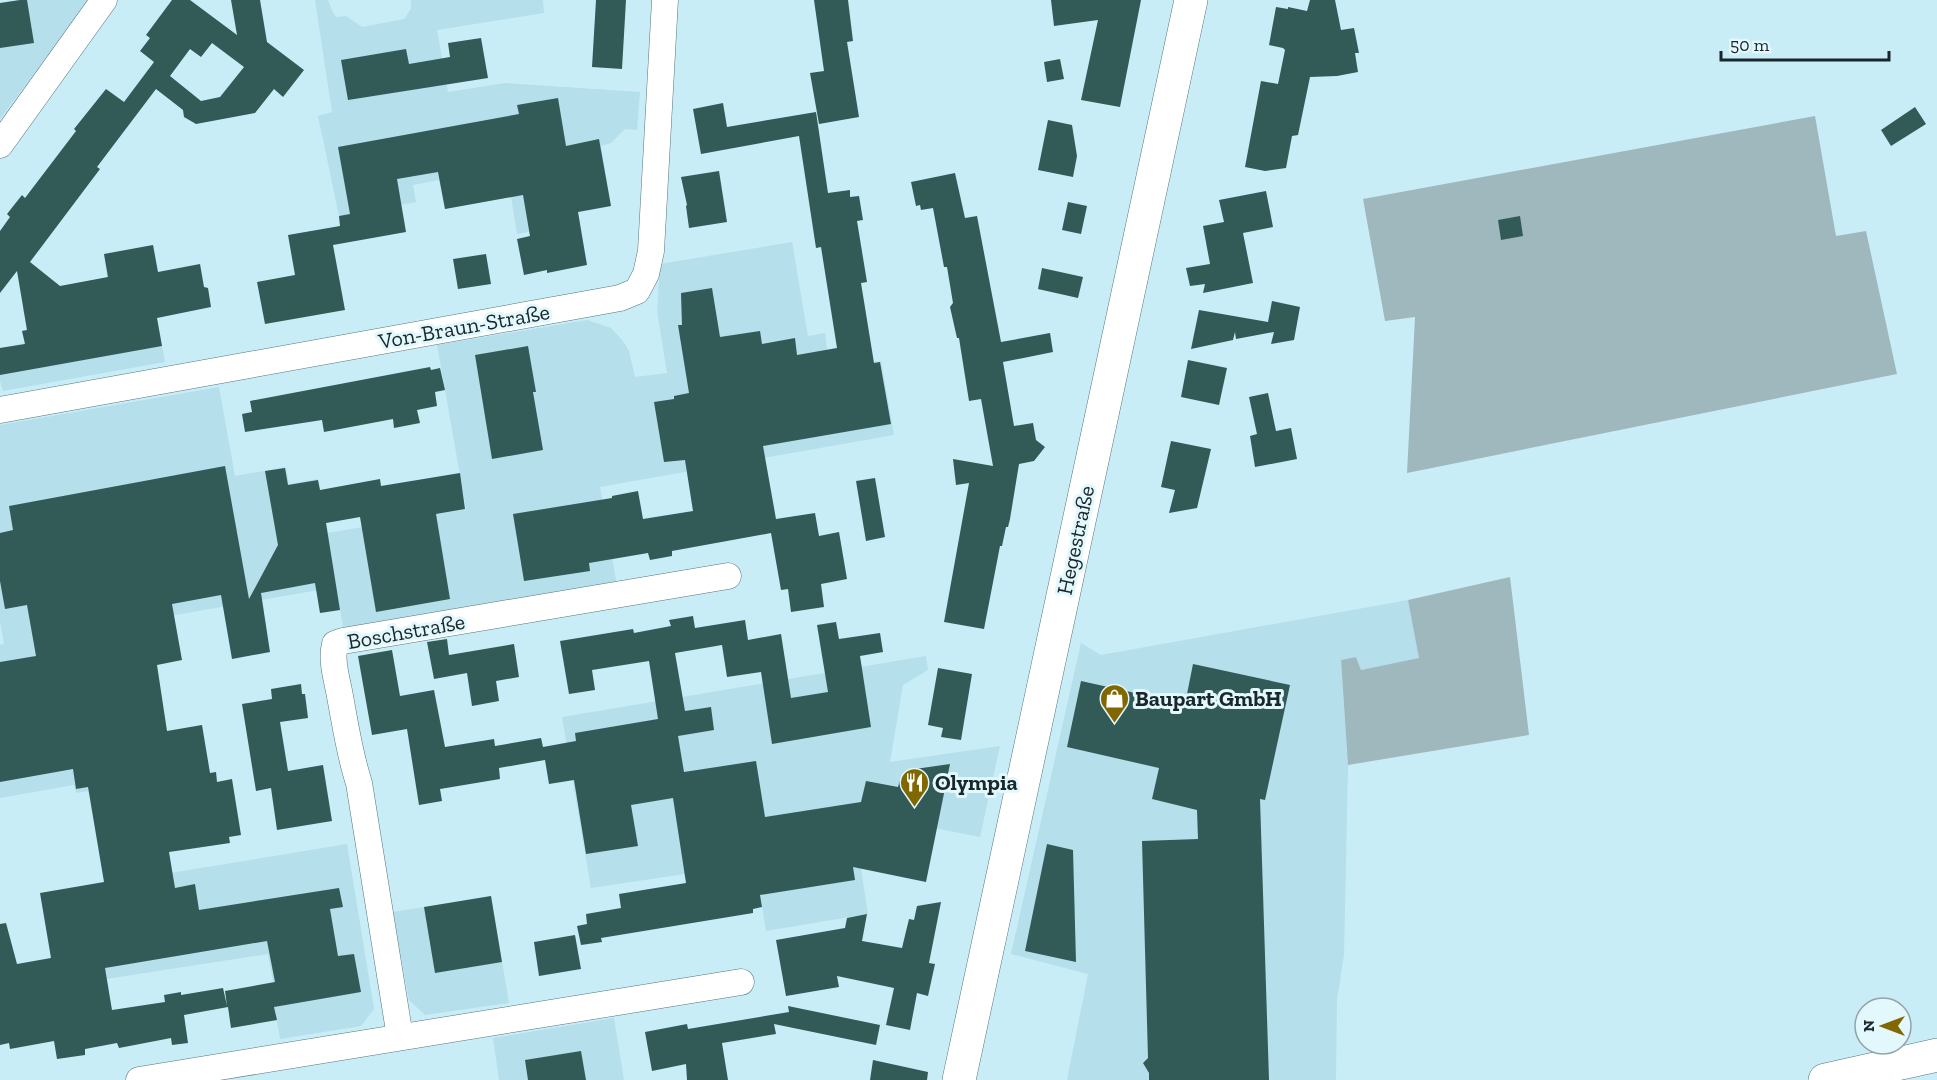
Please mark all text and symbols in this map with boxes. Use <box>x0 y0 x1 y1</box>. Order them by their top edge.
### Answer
scale bar <box>1721 24 1889 62</box>
text: 50 m <box>1730 34 1770 56</box>
street label: Von-Braun-Straße <box>375 298 552 355</box>
street label: Hegestraße <box>1051 483 1100 597</box>
street label: Boschstraße <box>345 608 467 655</box>
shop icon: Baupart GmbH <box>1098 682 1130 724</box>
place label: Baupart GmbH <box>1135 685 1282 712</box>
restaurant icon: Olympia <box>898 766 930 808</box>
place label: Olympia <box>935 769 1018 796</box>
north arrow <box>1853 996 1913 1056</box>
text: N <box>1859 1020 1878 1032</box>

